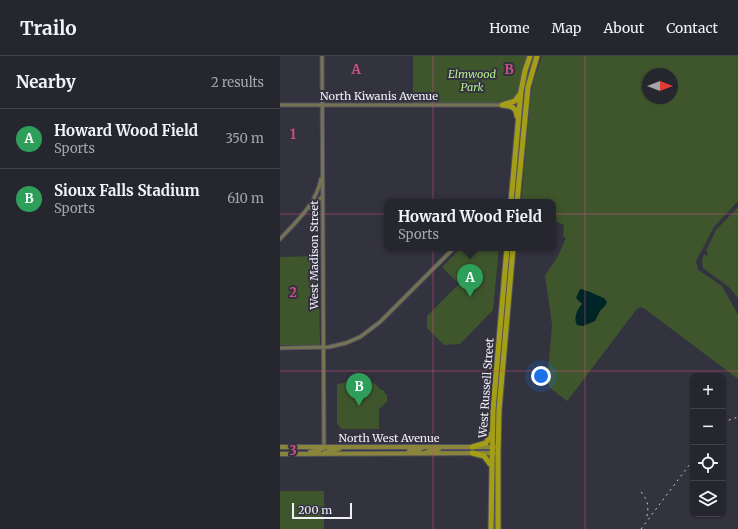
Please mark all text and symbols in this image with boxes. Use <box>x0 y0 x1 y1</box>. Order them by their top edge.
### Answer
text: Trailo <box>20 16 77 40</box>
text: Home <box>489 19 530 37</box>
text: Map <box>552 19 581 37</box>
text: About <box>603 19 644 37</box>
text: Contact <box>666 19 718 37</box>
text: A <box>350 61 361 78</box>
text: B <box>504 61 514 78</box>
park label: Elmwood Park <box>448 67 496 94</box>
north arrow <box>642 68 678 104</box>
text: Nearby <box>16 71 76 93</box>
text: 2 results <box>211 74 264 91</box>
street label: North Kiwanis Avenue <box>320 89 438 103</box>
text: Howard Wood Field <box>54 121 198 140</box>
text: 1 <box>290 126 296 143</box>
text: A <box>24 130 34 147</box>
text: 350 m <box>226 130 264 147</box>
text: Sports <box>54 140 95 157</box>
text: Sioux Falls Stadium <box>54 181 200 200</box>
text: B <box>24 190 34 207</box>
text: 610 m <box>227 190 264 207</box>
popup <box>384 199 556 251</box>
text: Sports <box>54 200 95 217</box>
street label: West Madison Street <box>307 200 321 310</box>
text: Howard Wood Field <box>398 207 542 226</box>
text: Sports <box>398 226 439 243</box>
pin: A <box>457 264 483 297</box>
text: 2 <box>289 284 297 301</box>
street label: West Russell Street <box>475 337 497 440</box>
your location <box>531 366 551 386</box>
pin: B <box>346 373 372 406</box>
map controls <box>690 373 726 517</box>
button: + <box>690 373 726 409</box>
button: − <box>690 409 726 445</box>
street label: North West Avenue <box>338 431 440 445</box>
text: 3 <box>289 442 297 459</box>
button: locate <box>690 445 726 481</box>
button: layers <box>690 481 726 517</box>
scale bar <box>292 501 352 520</box>
text: 200 m <box>298 503 332 517</box>

